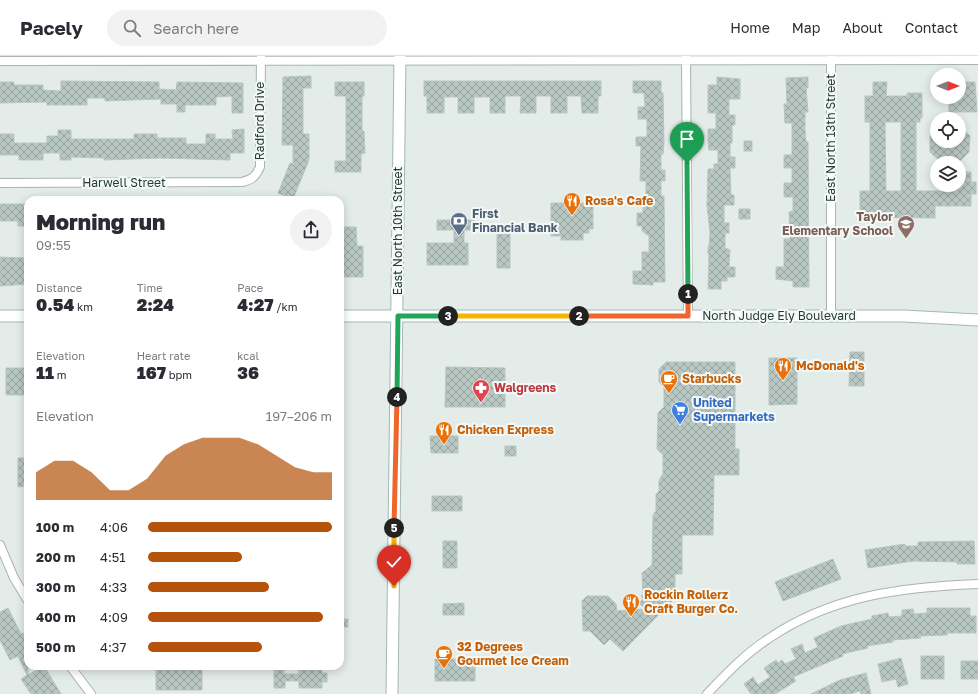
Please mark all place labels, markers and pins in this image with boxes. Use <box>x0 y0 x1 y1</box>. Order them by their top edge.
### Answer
pin <box>670 122 704 163</box>
restaurant icon: Rosa's Cafe <box>562 191 582 216</box>
place label: Rosa's Cafe <box>585 193 653 208</box>
place label: First Financial Bank <box>472 206 558 235</box>
place label: Taylor Elementary School <box>782 209 893 238</box>
bank icon: First Financial Bank <box>449 211 469 236</box>
school or university icon: Taylor Elementary School <box>896 214 916 239</box>
pin: 1 <box>678 284 698 304</box>
pin: 3 <box>438 306 458 326</box>
pin: 2 <box>569 306 589 326</box>
restaurant icon: McDonald's <box>773 356 793 381</box>
place label: McDonald's <box>796 358 865 373</box>
cafe icon: Starbucks <box>659 369 679 394</box>
place label: Starbucks <box>682 371 742 386</box>
pharmacy icon: Walgreens <box>471 378 491 403</box>
place label: Walgreens <box>494 380 557 395</box>
pin: 4 <box>387 387 407 407</box>
place label: United Supermarkets <box>693 395 775 424</box>
supermarket icon: United Supermarkets <box>670 400 690 425</box>
restaurant icon: Chicken Express <box>434 420 454 445</box>
place label: Chicken Express <box>457 422 554 437</box>
pin: 5 <box>384 518 404 538</box>
pin <box>377 545 411 586</box>
place label: Rockin Rollerz Craft Burger Co. <box>644 587 738 616</box>
restaurant icon: Rockin Rollerz Craft Burger Co. <box>621 592 641 617</box>
place label: 32 Degrees Gourmet Ice Cream <box>457 639 569 668</box>
cafe icon: 32 Degrees Gourmet Ice Cream <box>434 644 454 669</box>

